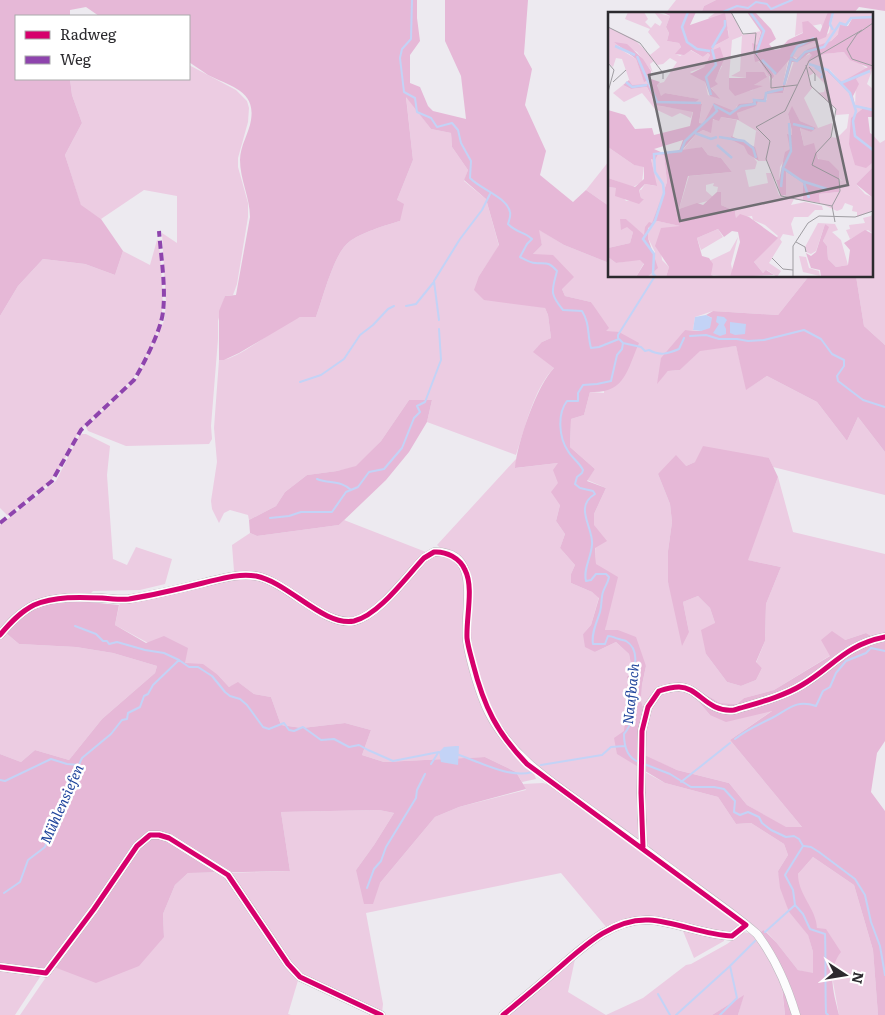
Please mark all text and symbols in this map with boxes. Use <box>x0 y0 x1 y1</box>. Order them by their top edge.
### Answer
inset map <box>608 12 872 278</box>
legend <box>15 15 190 80</box>
text: Radweg <box>60 22 117 45</box>
text: Weg <box>60 47 92 70</box>
water label: Naafbach <box>617 661 643 726</box>
water label: Mühlensiefen <box>35 760 88 846</box>
north arrow <box>820 950 870 1000</box>
text: N <box>848 970 870 986</box>

